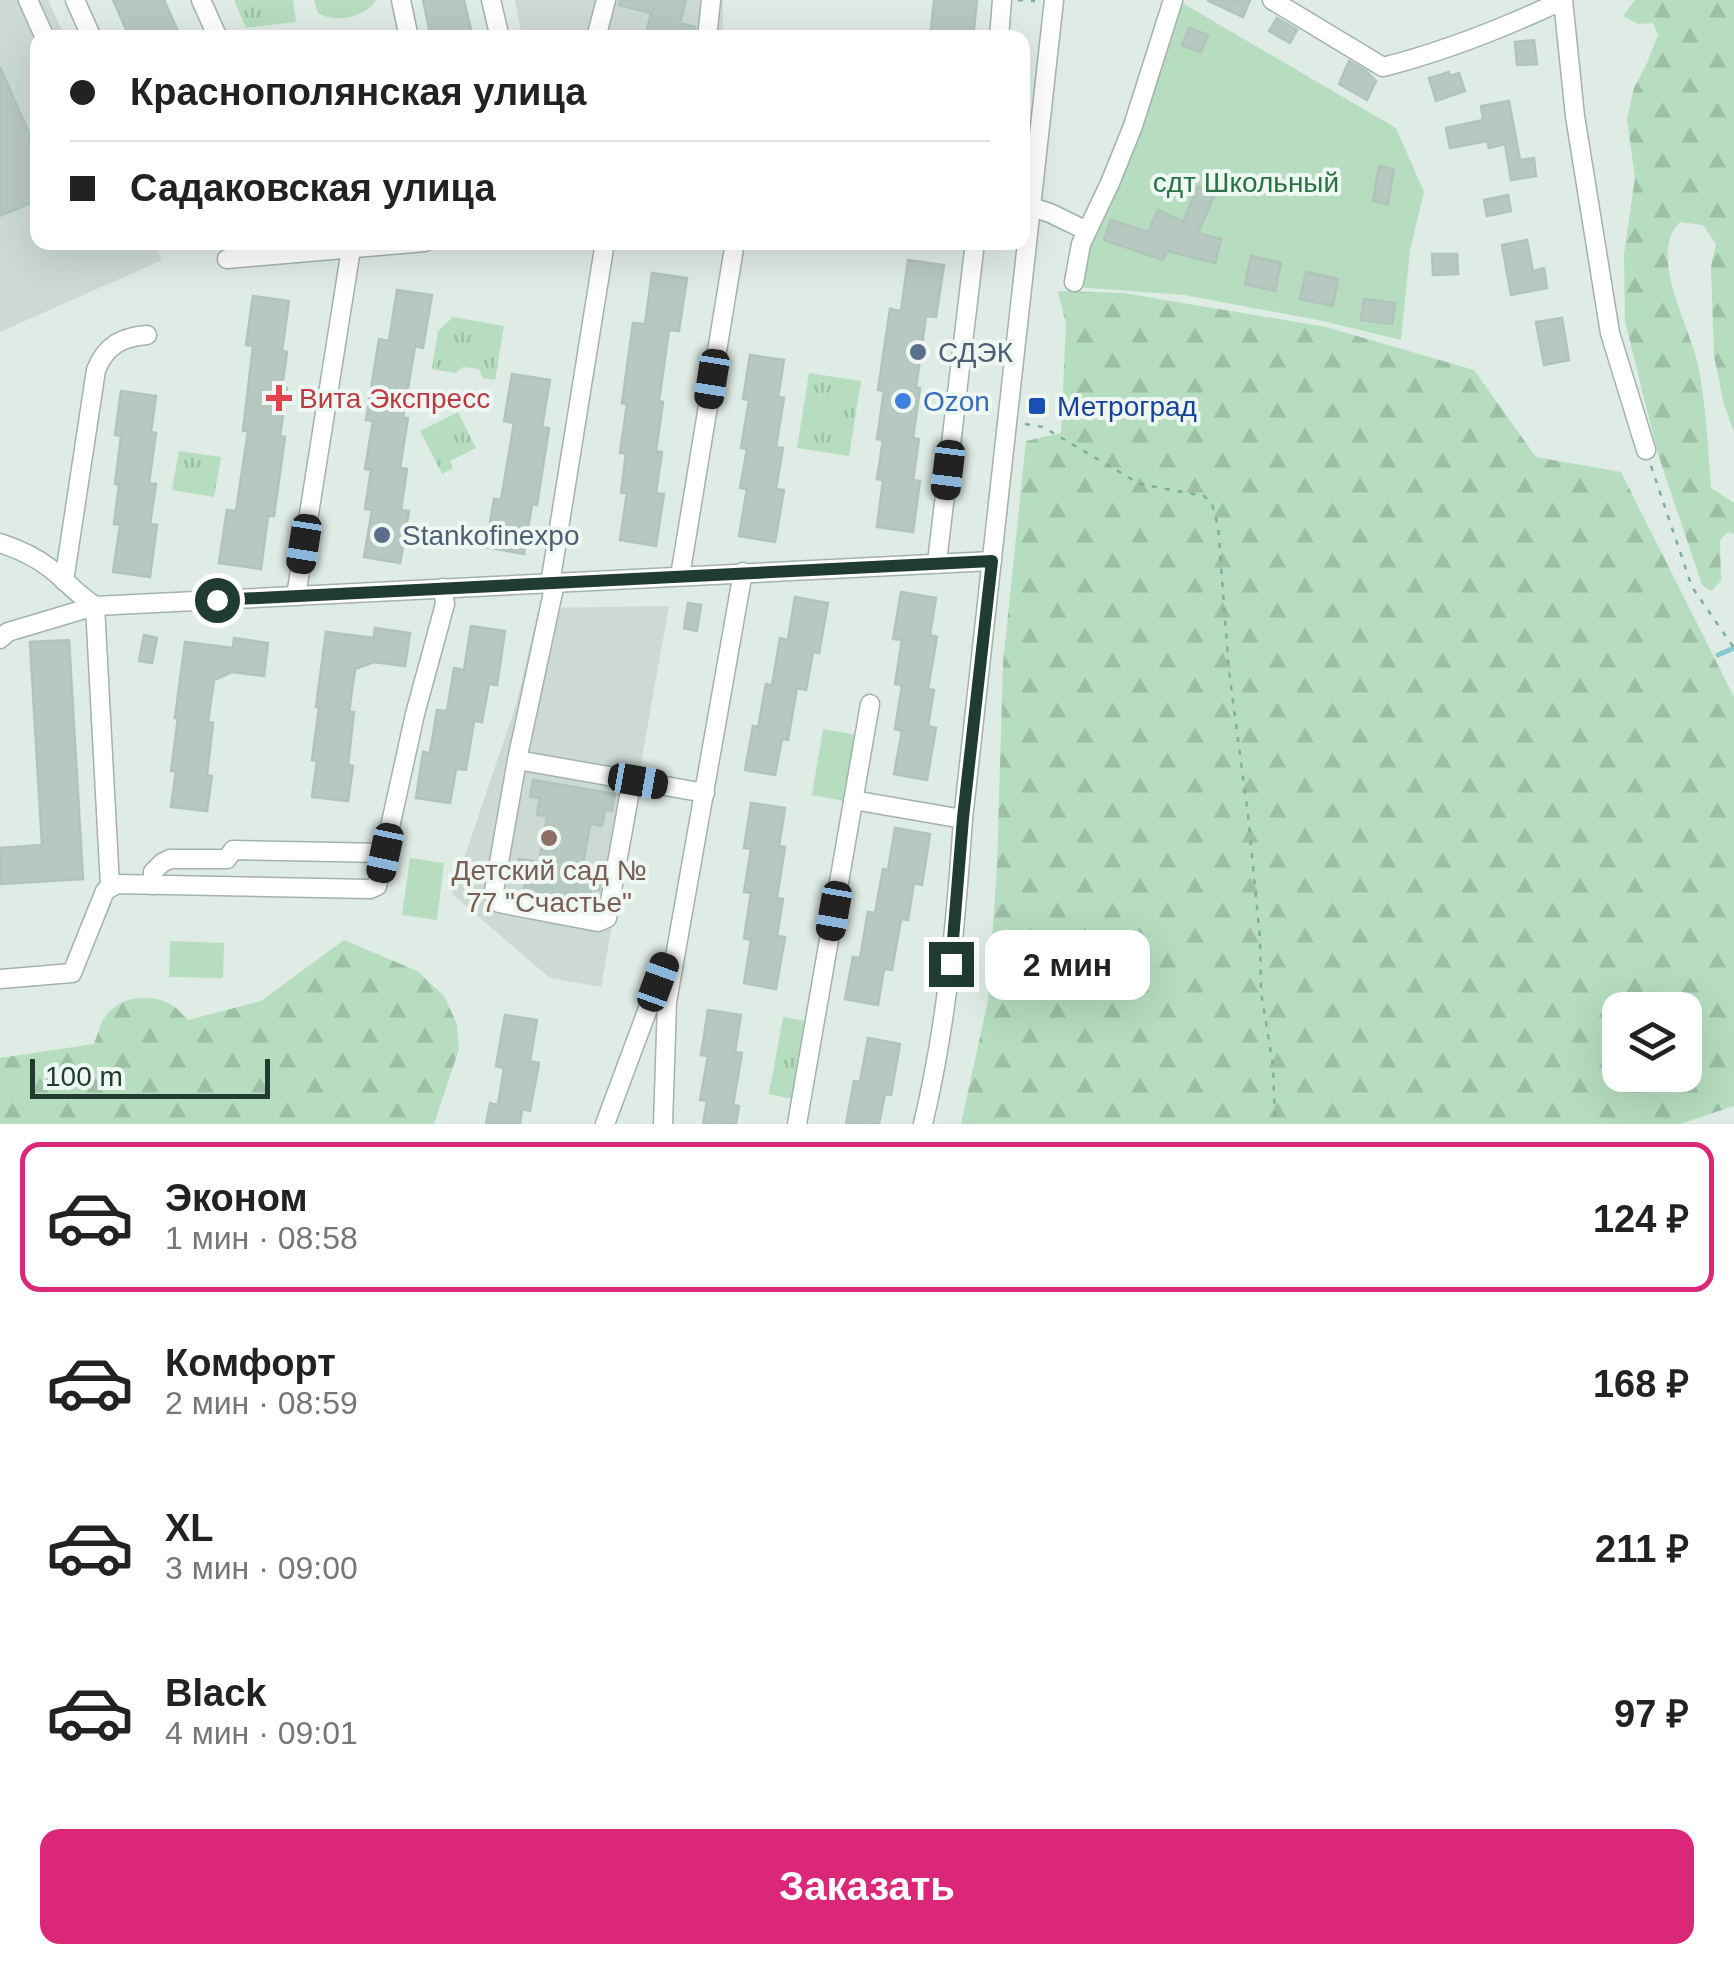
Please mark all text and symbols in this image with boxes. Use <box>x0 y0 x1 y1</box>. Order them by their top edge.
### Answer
text: Краснополянская улица <box>130 71 586 113</box>
text: Садаковская улица <box>130 167 496 209</box>
park label: сдт Школьный <box>1153 167 1339 198</box>
place label: СДЭК <box>938 337 1014 368</box>
marker: СДЭК <box>907 341 929 363</box>
car <box>692 347 732 411</box>
place label: Вита Экспресс <box>299 383 490 414</box>
place label: Ozon <box>923 386 990 417</box>
marker: Вита Экспресс <box>268 387 290 409</box>
marker: Ozon <box>892 390 914 412</box>
place label: Метроград <box>1057 391 1197 422</box>
marker: Метроград <box>1026 395 1048 417</box>
car <box>929 438 967 502</box>
car <box>284 512 324 576</box>
place label: Stankofinexpo <box>402 520 579 551</box>
marker: Stankofinexpo <box>371 524 393 546</box>
route start <box>195 578 240 623</box>
car <box>606 761 670 801</box>
car <box>364 821 406 885</box>
marker: Детский сад № 77 "Счастье" <box>538 827 560 849</box>
place label: Детский сад № 77 "Счастье" <box>451 855 647 918</box>
car <box>814 879 854 943</box>
callout: 2 мин <box>986 929 1151 999</box>
route end <box>929 942 974 987</box>
text: 2 мин <box>1023 947 1112 983</box>
car <box>634 949 682 1015</box>
map controls <box>1602 992 1702 1092</box>
button: layers <box>1602 992 1702 1092</box>
scale bar <box>30 1054 270 1098</box>
text: 100 m <box>45 1061 123 1092</box>
icon: car <box>45 1172 135 1262</box>
text: Эконом <box>165 1177 308 1219</box>
text: 124 ₽ <box>1593 1198 1689 1240</box>
text: 1 мин · 08:58 <box>165 1220 358 1256</box>
icon: car <box>45 1337 135 1427</box>
text: Комфорт <box>165 1342 336 1384</box>
text: 168 ₽ <box>1593 1363 1689 1405</box>
text: 2 мин · 08:59 <box>165 1385 358 1421</box>
icon: car <box>45 1502 135 1592</box>
text: XL <box>165 1507 214 1549</box>
text: 211 ₽ <box>1595 1528 1689 1570</box>
text: 3 мин · 09:00 <box>165 1550 358 1586</box>
icon: car <box>45 1667 135 1757</box>
text: Black <box>165 1672 266 1714</box>
text: 97 ₽ <box>1614 1693 1689 1735</box>
text: 4 мин · 09:01 <box>165 1715 358 1751</box>
button: Заказать <box>40 1829 1694 1944</box>

